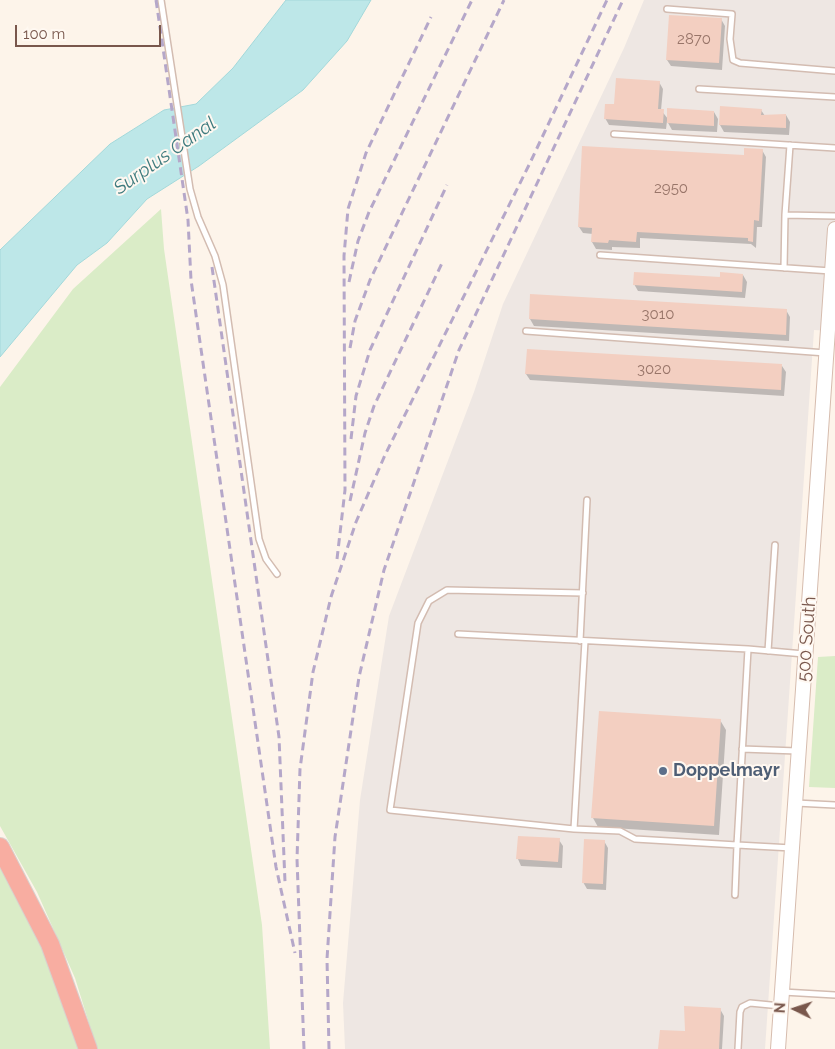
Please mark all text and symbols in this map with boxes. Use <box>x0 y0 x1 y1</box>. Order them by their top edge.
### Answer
scale bar <box>18 15 164 47</box>
text: 100 m <box>23 25 65 43</box>
house number: 2870 <box>677 30 711 48</box>
water label: Surplus Canal <box>109 112 221 200</box>
house number: 2950 <box>654 179 688 197</box>
house number: 3010 <box>642 305 674 323</box>
house number: 3020 <box>637 360 671 378</box>
street label: 500 South <box>793 596 821 682</box>
place label: Doppelmayr <box>673 760 780 782</box>
marker: Doppelmayr <box>657 765 669 777</box>
north arrow <box>770 984 820 1034</box>
text: N <box>772 1002 788 1014</box>

